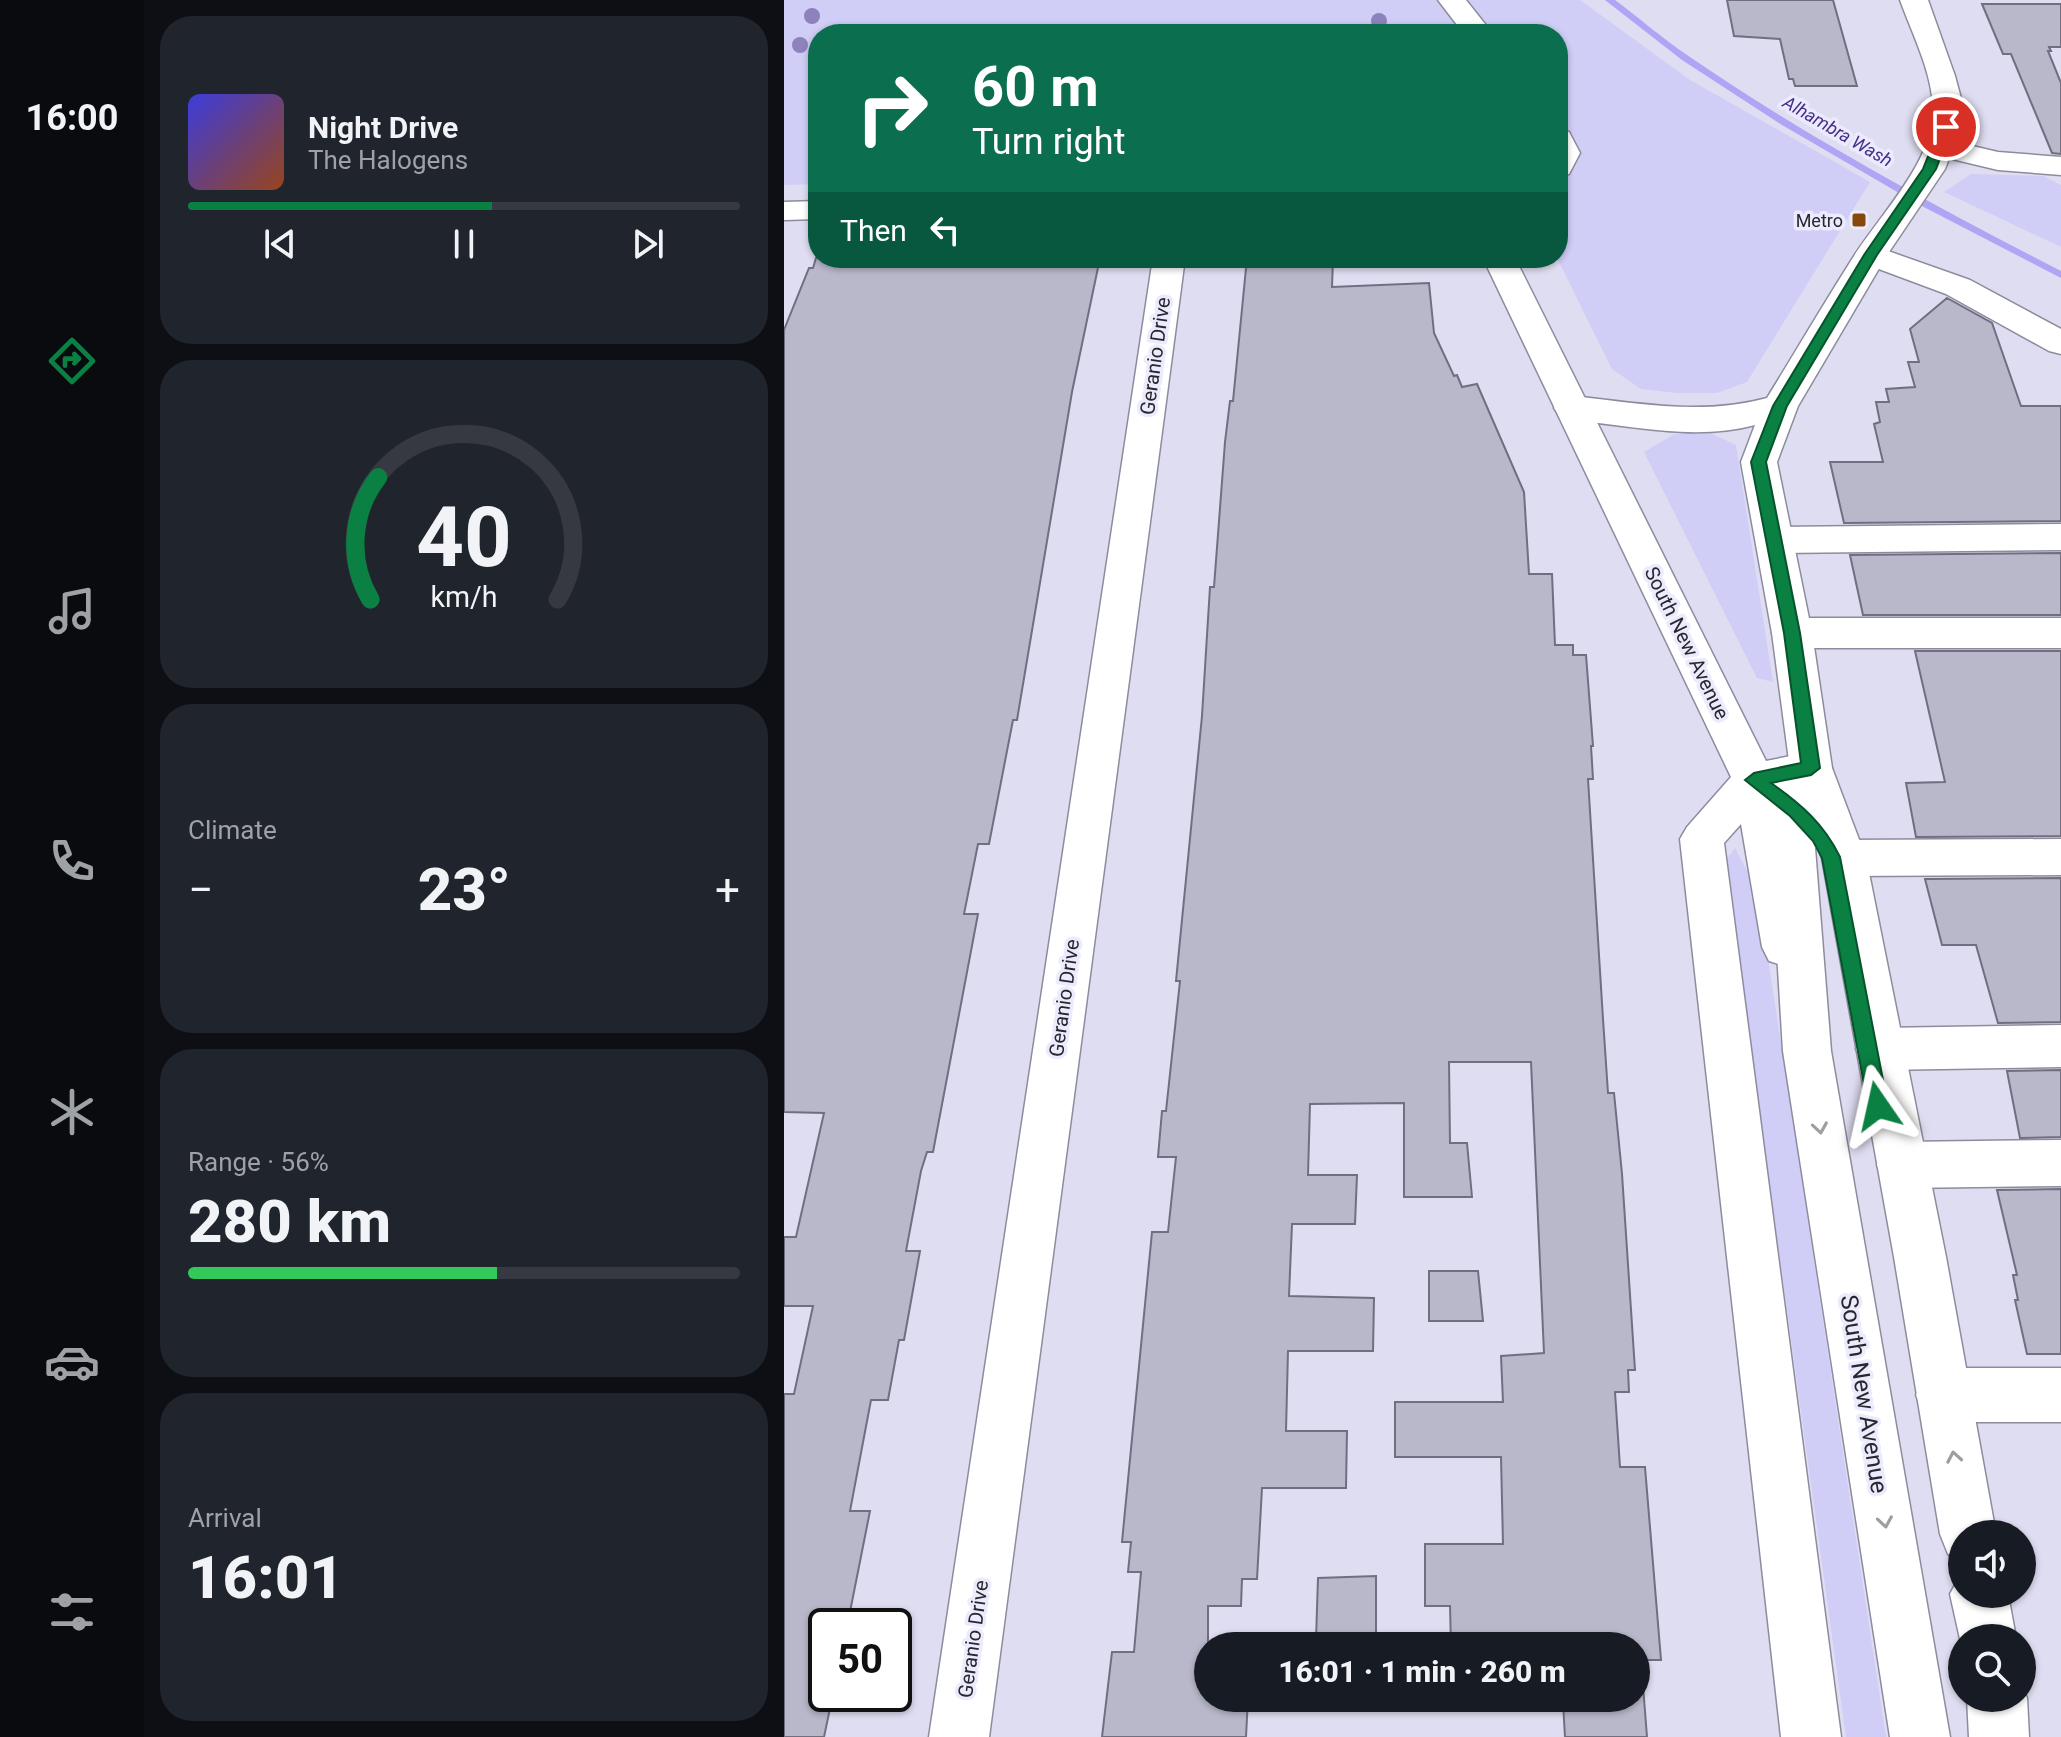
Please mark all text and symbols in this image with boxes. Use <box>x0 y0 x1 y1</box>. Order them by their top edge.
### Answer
text: 60 m <box>972 54 1099 120</box>
icon: right <box>840 56 944 160</box>
water label: Alhambra Wash <box>1779 91 1896 171</box>
pin <box>1912 93 1980 161</box>
text: 16:00 <box>26 97 118 139</box>
icon: arrive <box>1924 105 1968 149</box>
text: Night Drive <box>308 110 458 145</box>
text: Turn right <box>972 121 1125 163</box>
text: The Halogens <box>308 145 468 175</box>
icon: left <box>923 208 967 252</box>
place label: Metro <box>1796 210 1843 231</box>
marker: Metro <box>1850 211 1868 229</box>
text: Then <box>840 213 907 248</box>
icon: previous <box>258 222 302 266</box>
icon: pause <box>442 222 486 266</box>
icon: next <box>626 222 670 266</box>
street label: Geranio Drive <box>1135 296 1175 416</box>
icon: directions <box>44 333 100 389</box>
text: 40 <box>416 489 512 586</box>
street label: South New Avenue <box>1640 563 1734 723</box>
text: km/h <box>430 580 498 614</box>
icon: music <box>44 583 100 639</box>
text: Climate <box>188 815 277 845</box>
icon: phone <box>44 833 100 889</box>
text: 23° <box>418 854 511 925</box>
text: − <box>188 864 213 916</box>
text: + <box>715 864 740 916</box>
street label: Geranio Drive <box>1044 938 1084 1058</box>
position arrow <box>1836 1064 1920 1148</box>
icon: climate <box>44 1084 100 1140</box>
one-way arrow <box>1810 1121 1827 1135</box>
text: Range · 56% <box>188 1147 329 1177</box>
text: 280 km <box>188 1186 391 1257</box>
street label: South New Avenue <box>1834 1293 1894 1495</box>
icon: car <box>44 1334 100 1390</box>
one-way arrow <box>1947 1450 1964 1464</box>
text: Arrival <box>188 1503 262 1533</box>
one-way arrow <box>1875 1516 1892 1529</box>
map controls <box>1948 1520 2036 1712</box>
button: sound <box>1948 1520 2036 1608</box>
text: 16:01 <box>188 1542 344 1613</box>
street label: Geranio Drive <box>953 1579 993 1699</box>
icon: filters <box>44 1584 100 1640</box>
speed limit sign: 50 <box>808 1608 912 1712</box>
button: search <box>1948 1624 2036 1712</box>
text: 16:01 · 1 min · 260 m <box>1278 1654 1566 1689</box>

